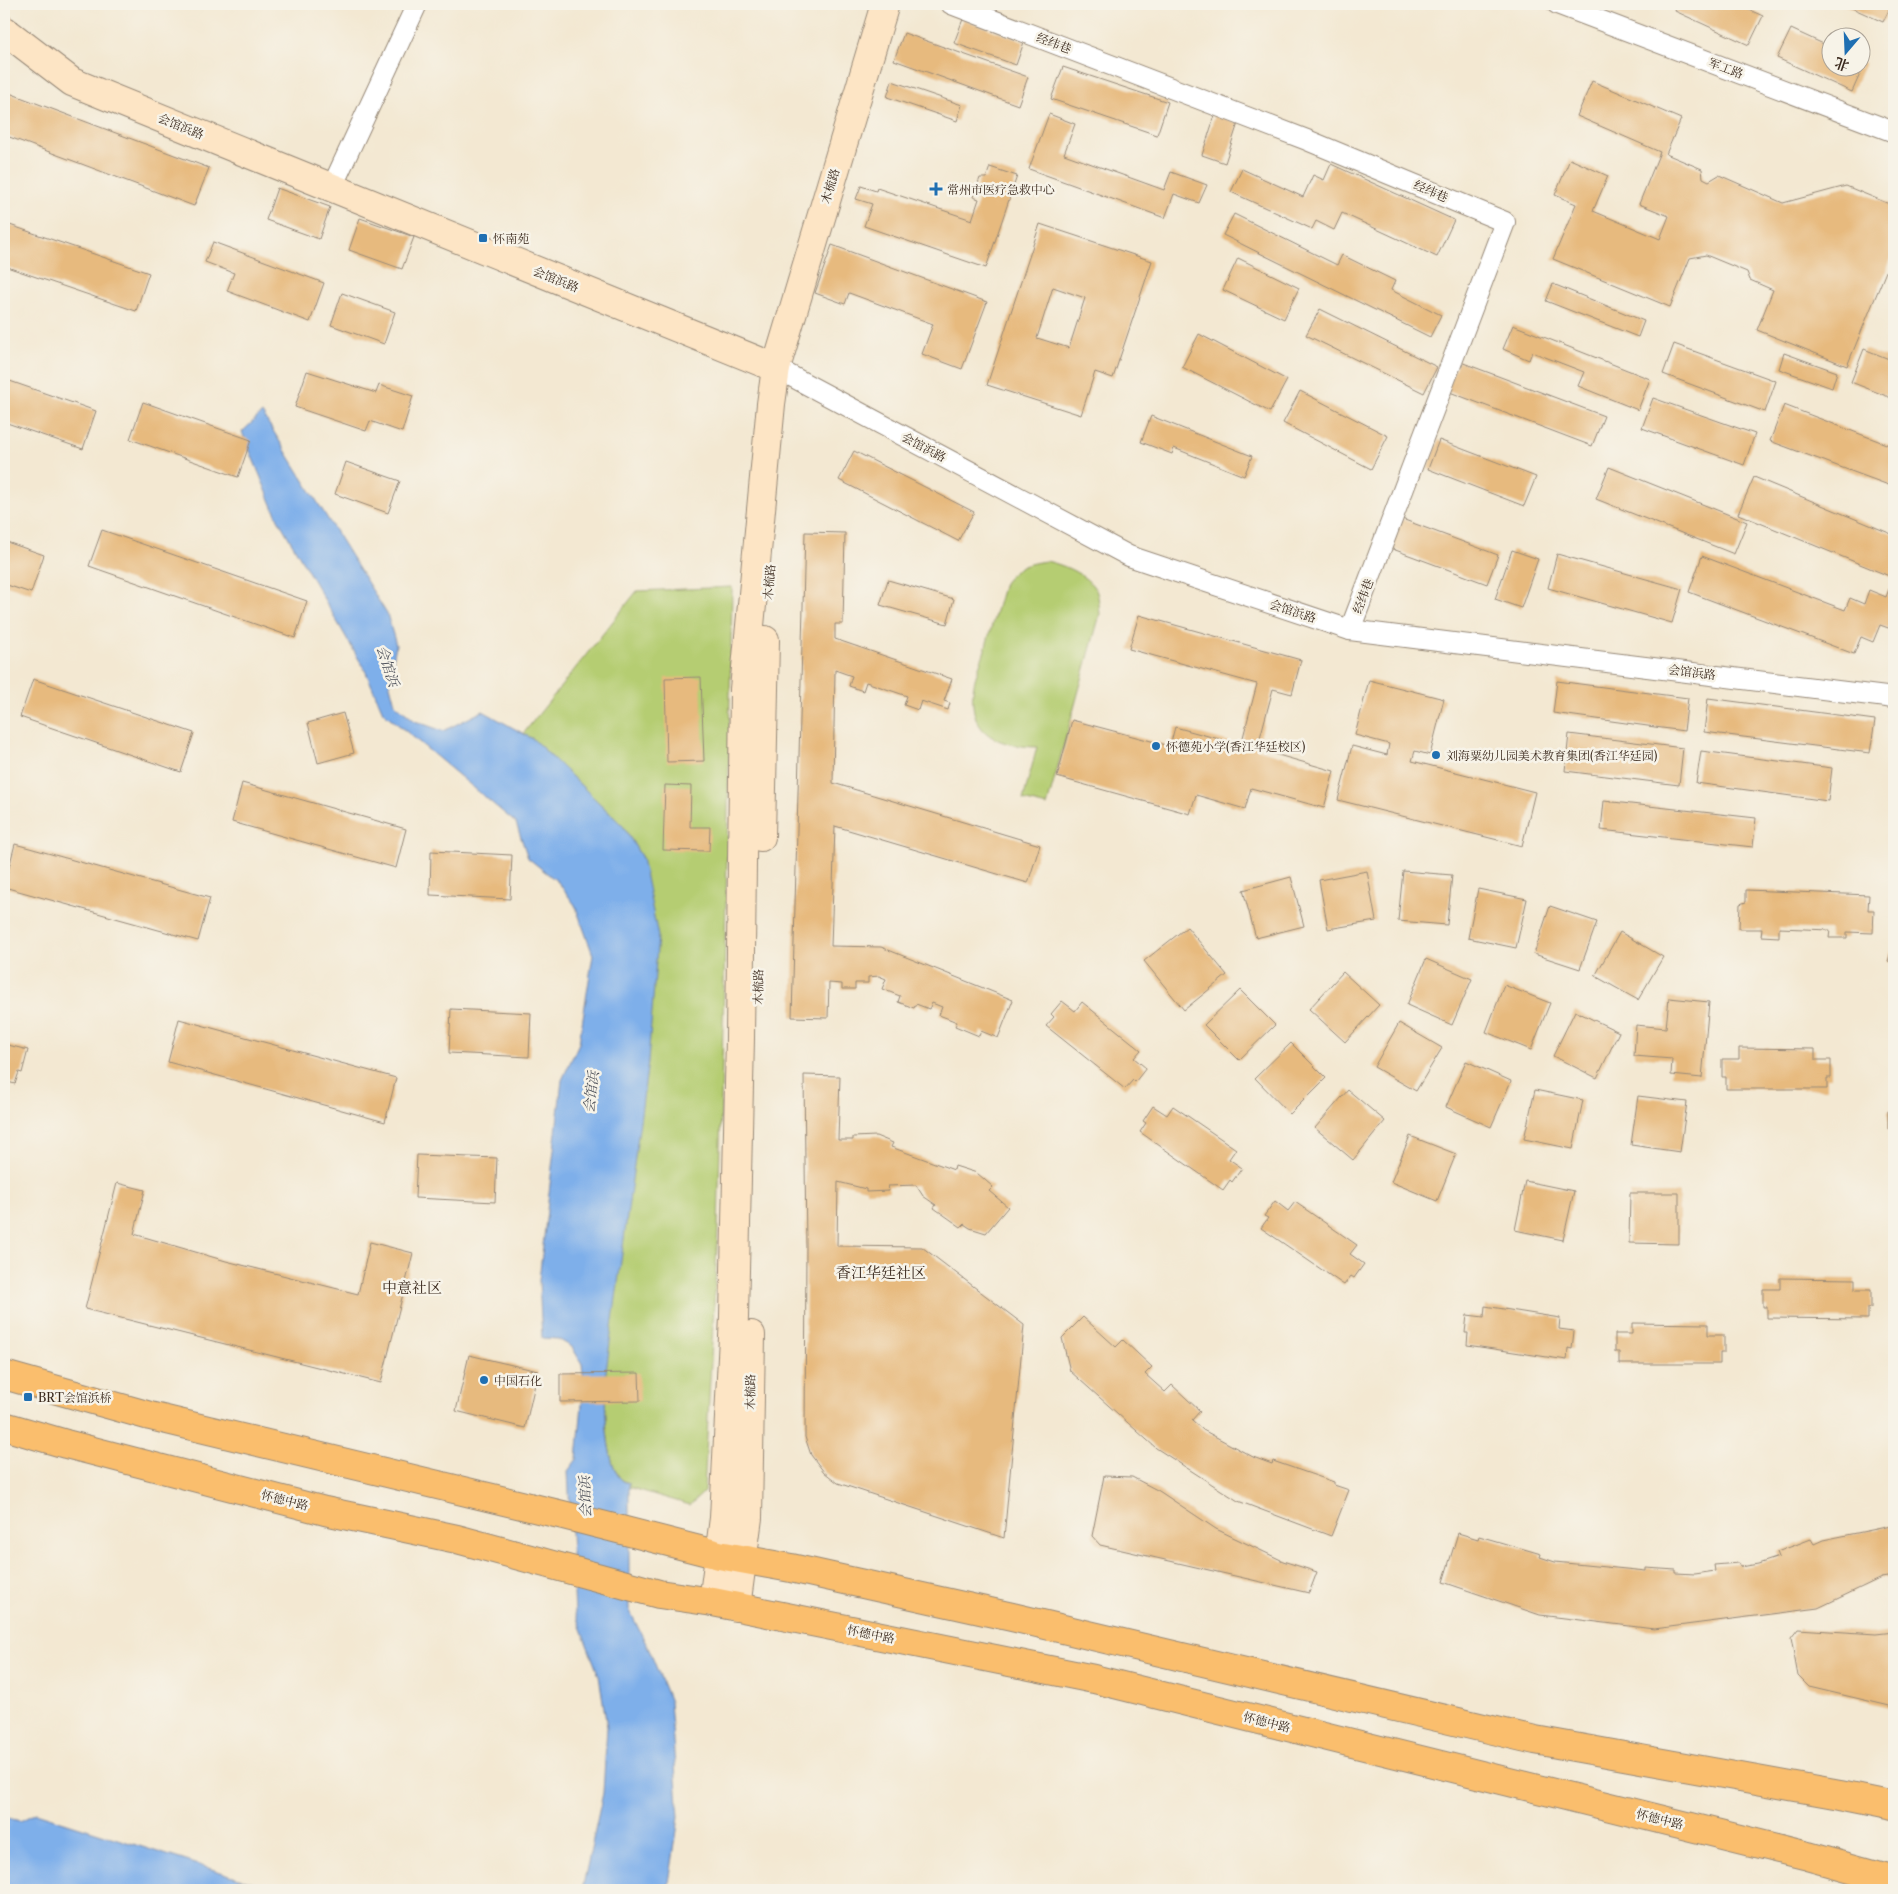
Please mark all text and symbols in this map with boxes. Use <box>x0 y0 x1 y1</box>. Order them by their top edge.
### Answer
north arrow <box>1820 28 1870 78</box>
street label: 经纬巷 <box>1035 30 1073 56</box>
text: 北 <box>1832 54 1851 75</box>
street label: 军工路 <box>1707 55 1745 81</box>
street label: 会馆浜路 <box>156 110 206 142</box>
street label: 木梳路 <box>818 167 842 205</box>
street label: 经纬巷 <box>1411 177 1451 205</box>
marker: 常州市医疗急救中心 <box>929 182 943 196</box>
place label: 常州市医疗急救中心 <box>947 182 1055 197</box>
place label: 怀南苑 <box>493 231 529 246</box>
marker: 怀南苑 <box>477 232 489 244</box>
street label: 会馆浜路 <box>531 263 581 295</box>
street label: 会馆浜路 <box>899 429 949 465</box>
street label: 木梳路 <box>760 563 778 601</box>
street label: 经纬巷 <box>1350 577 1376 615</box>
street label: 会馆浜路 <box>1268 596 1318 626</box>
water label: 会馆浜 <box>373 643 403 690</box>
street label: 会馆浜路 <box>1667 662 1717 682</box>
place label: 怀德苑小学(香江华廷校区) <box>1166 739 1306 754</box>
marker: 怀德苑小学(香江华廷校区) <box>1150 740 1162 752</box>
place label: 刘海粟幼儿园美术教育集团(香江华廷园) <box>1446 748 1658 763</box>
marker: 刘海粟幼儿园美术教育集团(香江华廷园) <box>1430 749 1442 761</box>
street label: 木梳路 <box>750 969 766 1005</box>
water label: 会馆浜 <box>580 1069 603 1114</box>
district label: 香江华廷社区 <box>836 1263 926 1282</box>
district label: 中意社区 <box>382 1278 442 1297</box>
place label: 中国石化 <box>494 1373 542 1388</box>
marker: 中国石化 <box>478 1374 490 1386</box>
street label: 木梳路 <box>742 1374 758 1410</box>
place label: BRT会馆浜桥 <box>38 1390 112 1405</box>
marker: BRT会馆浜桥 <box>22 1391 34 1403</box>
water label: 会馆浜 <box>575 1475 595 1518</box>
street label: 怀德中路 <box>260 1487 310 1513</box>
street label: 怀德中路 <box>846 1622 896 1646</box>
street label: 怀德中路 <box>1242 1709 1292 1735</box>
street label: 怀德中路 <box>1635 1806 1685 1832</box>

